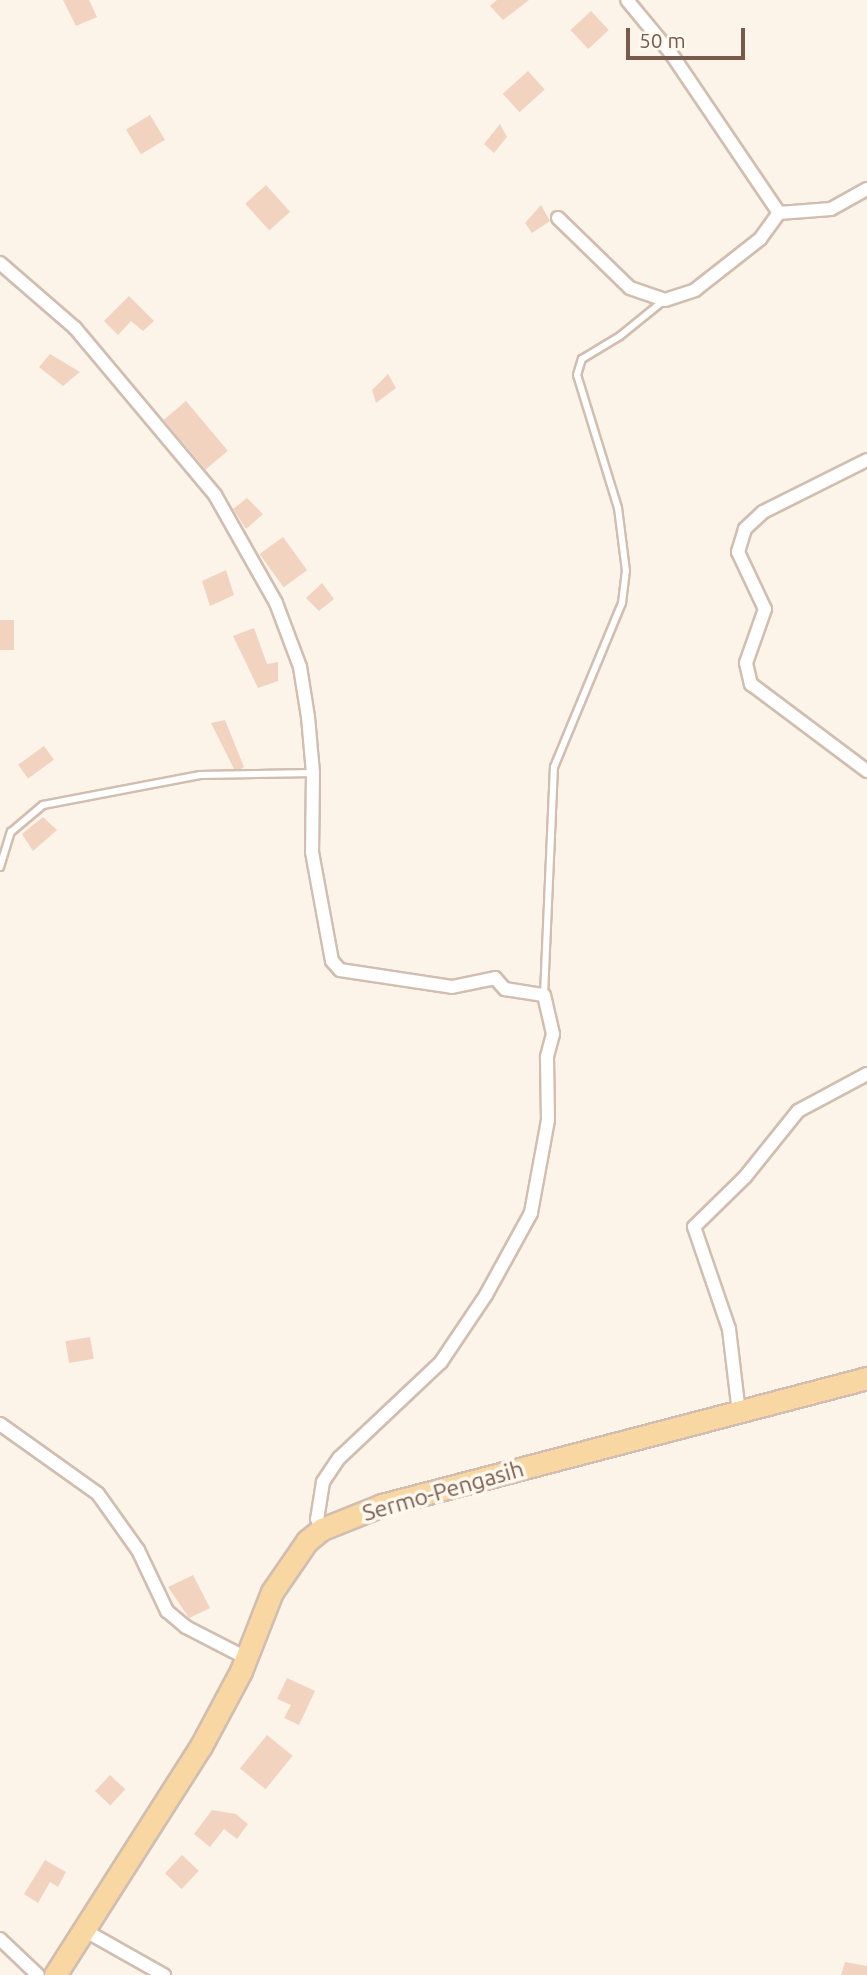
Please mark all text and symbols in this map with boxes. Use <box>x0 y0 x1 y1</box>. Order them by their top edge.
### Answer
scale bar <box>629 14 748 58</box>
text: 50 m <box>639 28 686 52</box>
street label: Sermo-Pengasih <box>359 1455 527 1527</box>

